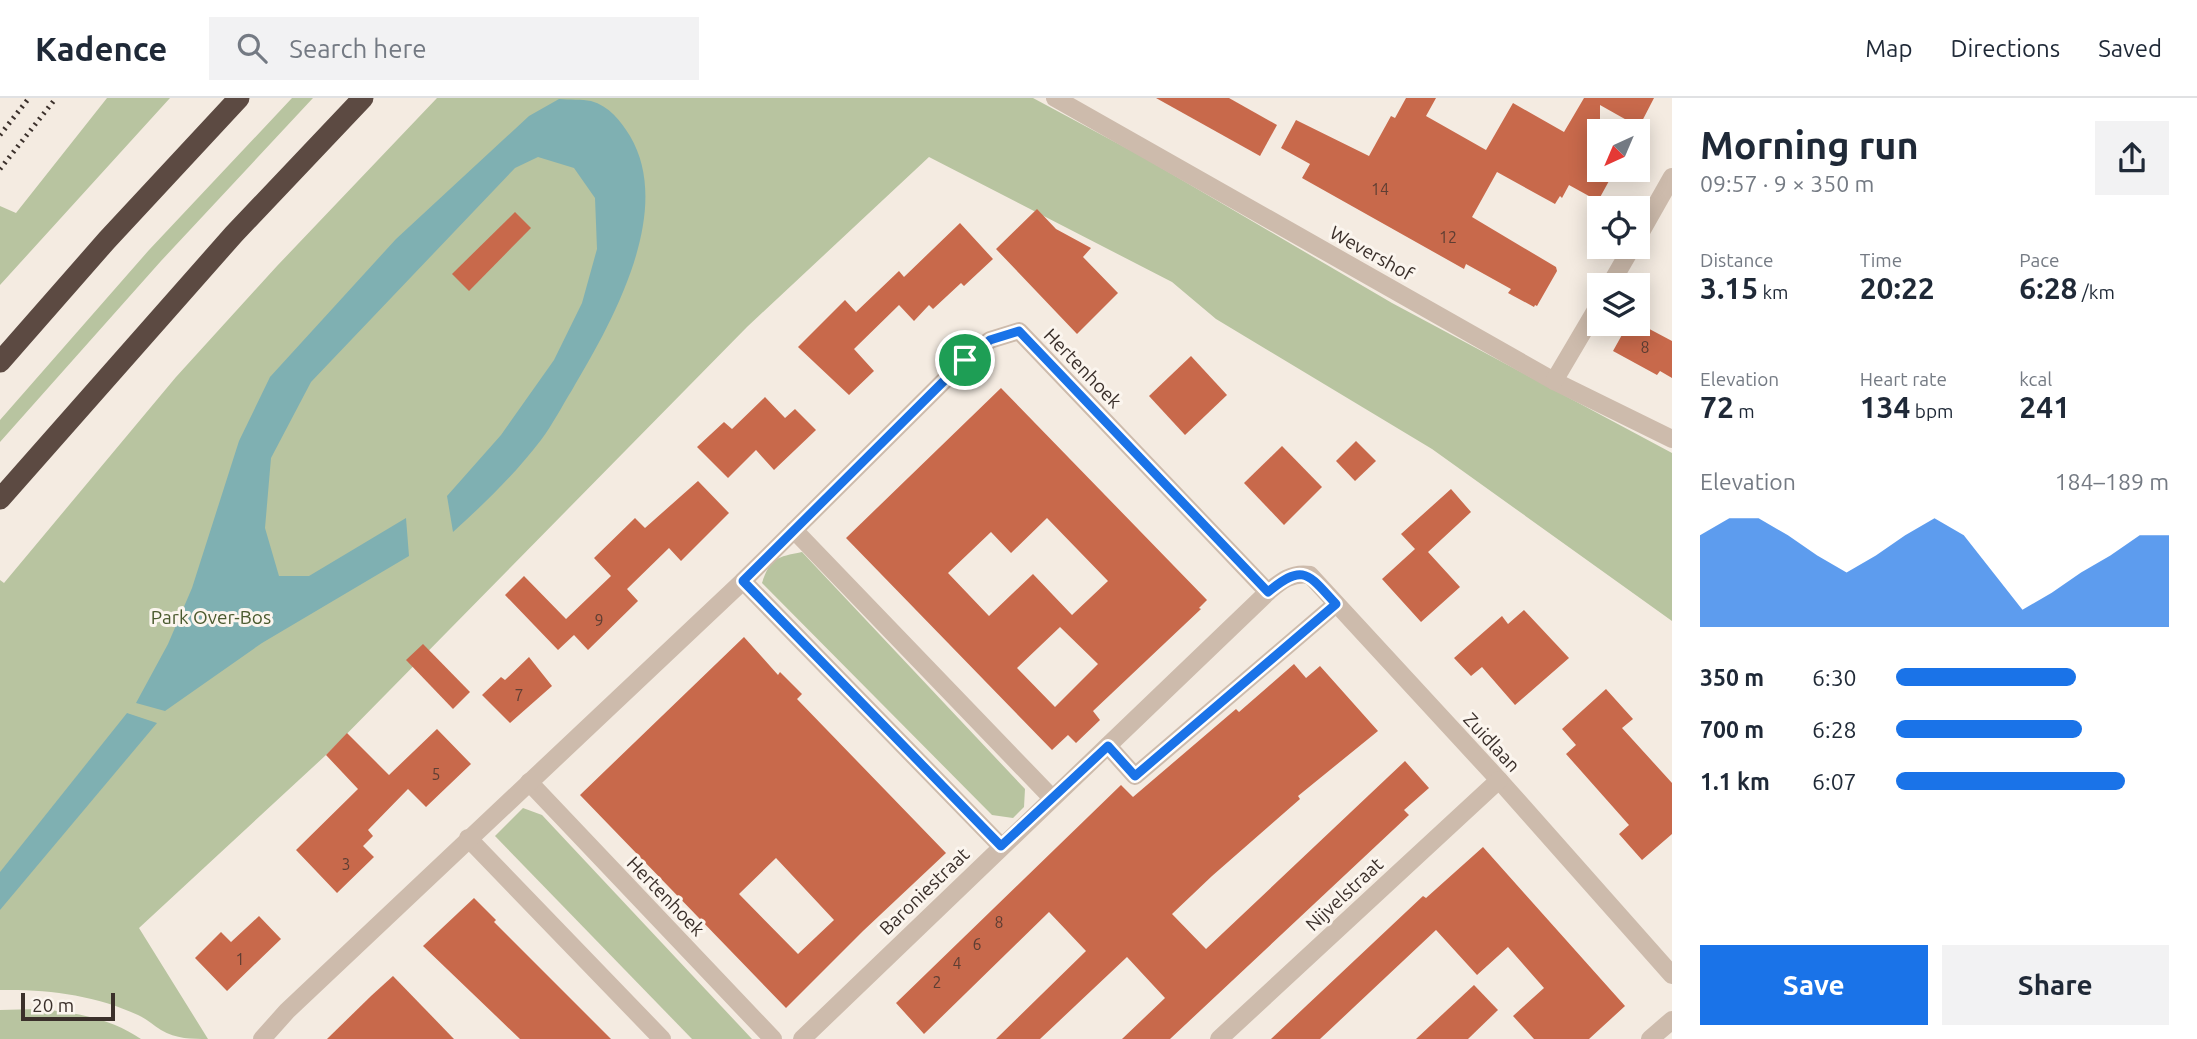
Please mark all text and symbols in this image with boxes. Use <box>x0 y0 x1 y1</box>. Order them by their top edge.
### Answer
search box <box>209 17 699 80</box>
icon: search <box>233 29 271 67</box>
text: Kadence <box>35 30 167 67</box>
text: Search here <box>289 34 427 63</box>
text: Map <box>1865 35 1912 62</box>
text: Directions <box>1950 35 2060 62</box>
text: Saved <box>2098 35 2162 62</box>
north arrow <box>1587 119 1650 182</box>
map controls <box>1587 119 1650 336</box>
button: share <box>2095 121 2169 195</box>
text: Morning run <box>1700 124 1919 166</box>
text: 09:57 · 9 × 350 m <box>1700 171 1874 196</box>
house number: 14 <box>1371 180 1389 198</box>
button: locate <box>1587 196 1650 259</box>
street label: Wevershof <box>1326 221 1418 285</box>
house number: 12 <box>1439 228 1457 246</box>
text: Distance <box>1700 249 1774 271</box>
text: Time <box>1860 249 1902 271</box>
text: Pace <box>2019 249 2060 271</box>
text: 3.15 <box>1700 271 1758 305</box>
text: 20:22 <box>1860 271 1935 305</box>
text: 6:28 <box>2019 271 2077 305</box>
button: layers <box>1587 273 1650 336</box>
text: km <box>1758 281 1788 303</box>
text: /km <box>2077 281 2115 303</box>
street label: Hertenhoek <box>1040 324 1127 413</box>
pin <box>935 330 995 390</box>
house number: 8 <box>1640 338 1650 356</box>
icon: arrive <box>946 341 984 379</box>
text: Elevation <box>1700 368 1779 390</box>
text: Heart rate <box>1860 368 1947 390</box>
text: kcal <box>2019 368 2052 390</box>
text: 72 <box>1700 390 1734 424</box>
text: 134 <box>1860 390 1910 424</box>
text: 241 <box>2019 390 2070 424</box>
text: m <box>1734 400 1755 422</box>
text: bpm <box>1910 400 1953 422</box>
text: Elevation <box>1700 469 1796 494</box>
text: 184–189 m <box>2055 469 2169 494</box>
park label: Park Over-Bos <box>151 606 271 628</box>
house number: 9 <box>594 611 604 629</box>
text: 350 m <box>1700 665 1764 690</box>
text: 6:30 <box>1812 665 1857 690</box>
house number: 7 <box>514 686 524 704</box>
street label: Zuidlaan <box>1459 708 1525 776</box>
text: 700 m <box>1700 717 1764 742</box>
text: 6:28 <box>1812 717 1857 742</box>
house number: 5 <box>431 765 441 783</box>
text: 1.1 km <box>1700 769 1770 794</box>
text: 6:07 <box>1812 769 1857 794</box>
street label: Baroniestraat <box>875 842 974 939</box>
street label: Hertenhoek <box>623 852 710 941</box>
street label: Nijvelstraat <box>1301 852 1387 935</box>
house number: 3 <box>341 855 351 873</box>
house number: 8 <box>994 913 1004 931</box>
house number: 6 <box>972 935 982 953</box>
button: Save <box>1700 945 1928 1025</box>
button: Share <box>1942 945 2169 1025</box>
house number: 1 <box>235 950 245 968</box>
house number: 4 <box>952 954 962 972</box>
house number: 2 <box>932 973 942 991</box>
scale bar <box>21 990 116 1022</box>
text: 20 m <box>32 994 74 1016</box>

